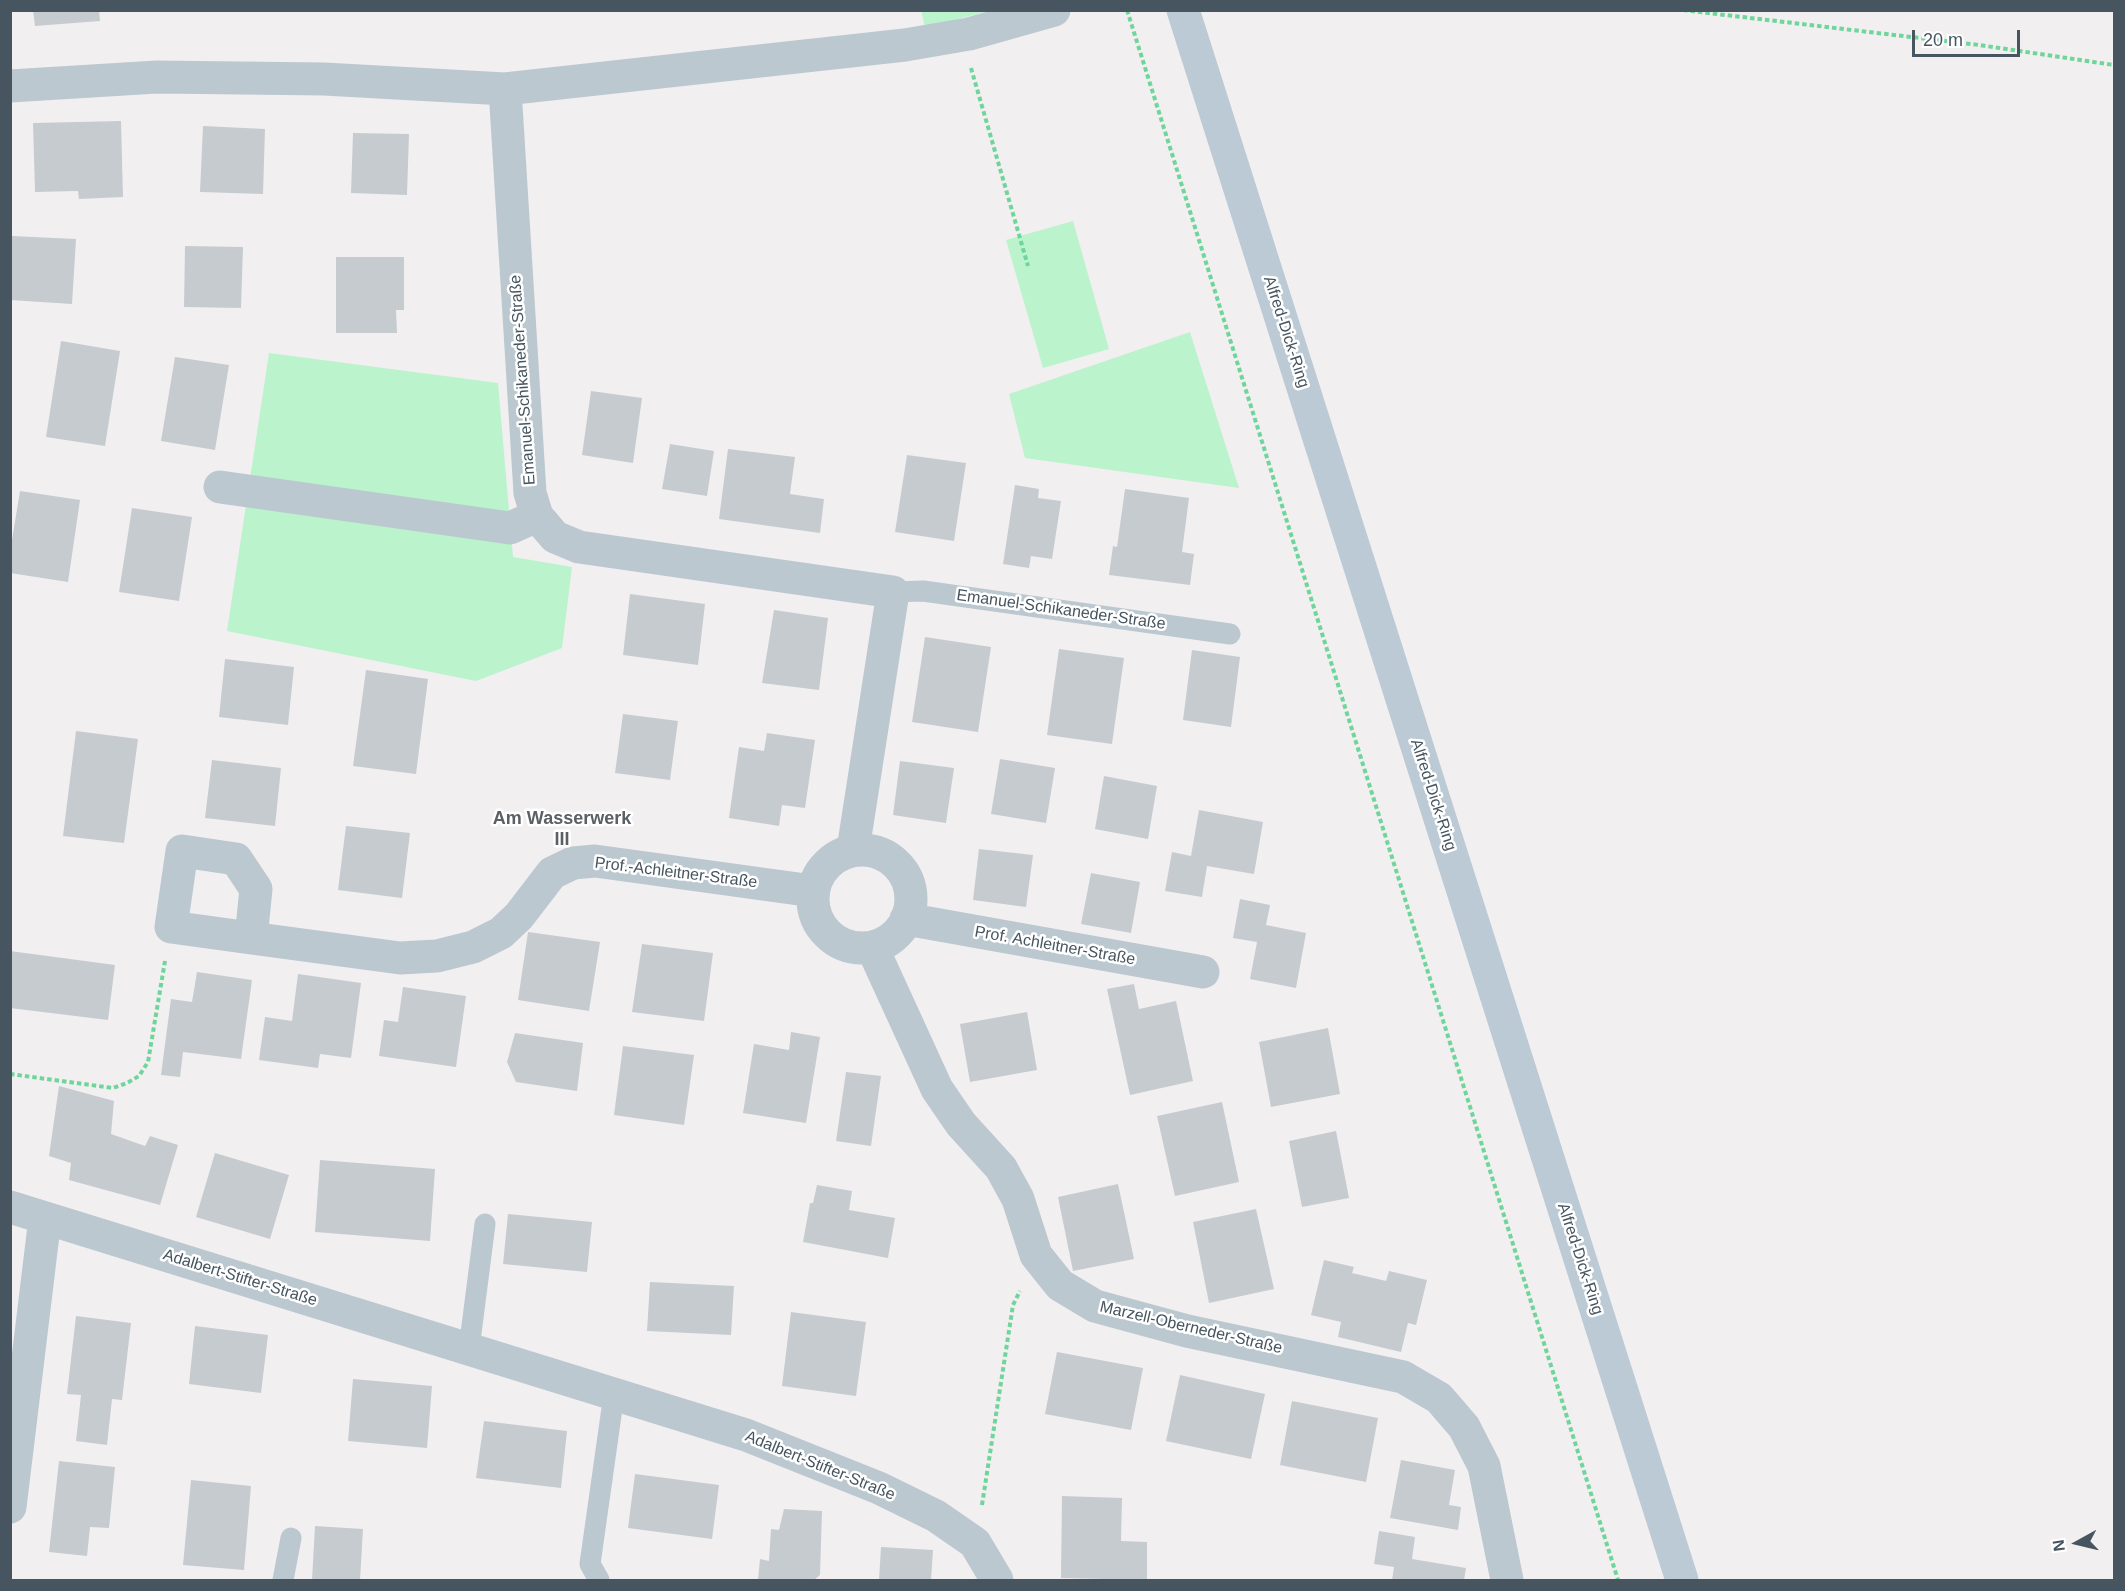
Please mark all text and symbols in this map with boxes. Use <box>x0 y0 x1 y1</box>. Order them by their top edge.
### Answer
scale bar <box>1915 18 2023 56</box>
text: 20 m <box>1923 30 1963 50</box>
street label: Emanuel-Schikaneder-Straße <box>506 274 540 486</box>
street label: Alfred-Dick-Ring <box>1259 274 1313 390</box>
street label: Emanuel-Schikaneder-Straße <box>955 586 1167 634</box>
street label: Alfred-Dick-Ring <box>1406 737 1460 853</box>
district label: Am Wasserwerk III <box>493 808 631 850</box>
street label: Prof.-Achleitner-Straße <box>594 854 758 892</box>
street label: Prof. Achleitner-Straße <box>973 922 1137 970</box>
street label: Alfred-Dick-Ring <box>1553 1201 1607 1317</box>
street label: Adalbert-Stifter-Straße <box>161 1245 319 1311</box>
street label: Marzell-Oberneder-Straße <box>1098 1298 1284 1358</box>
street label: Adalbert-Stifter-Straße <box>742 1427 898 1505</box>
north arrow <box>2047 1513 2107 1573</box>
text: N <box>2049 1539 2068 1552</box>

